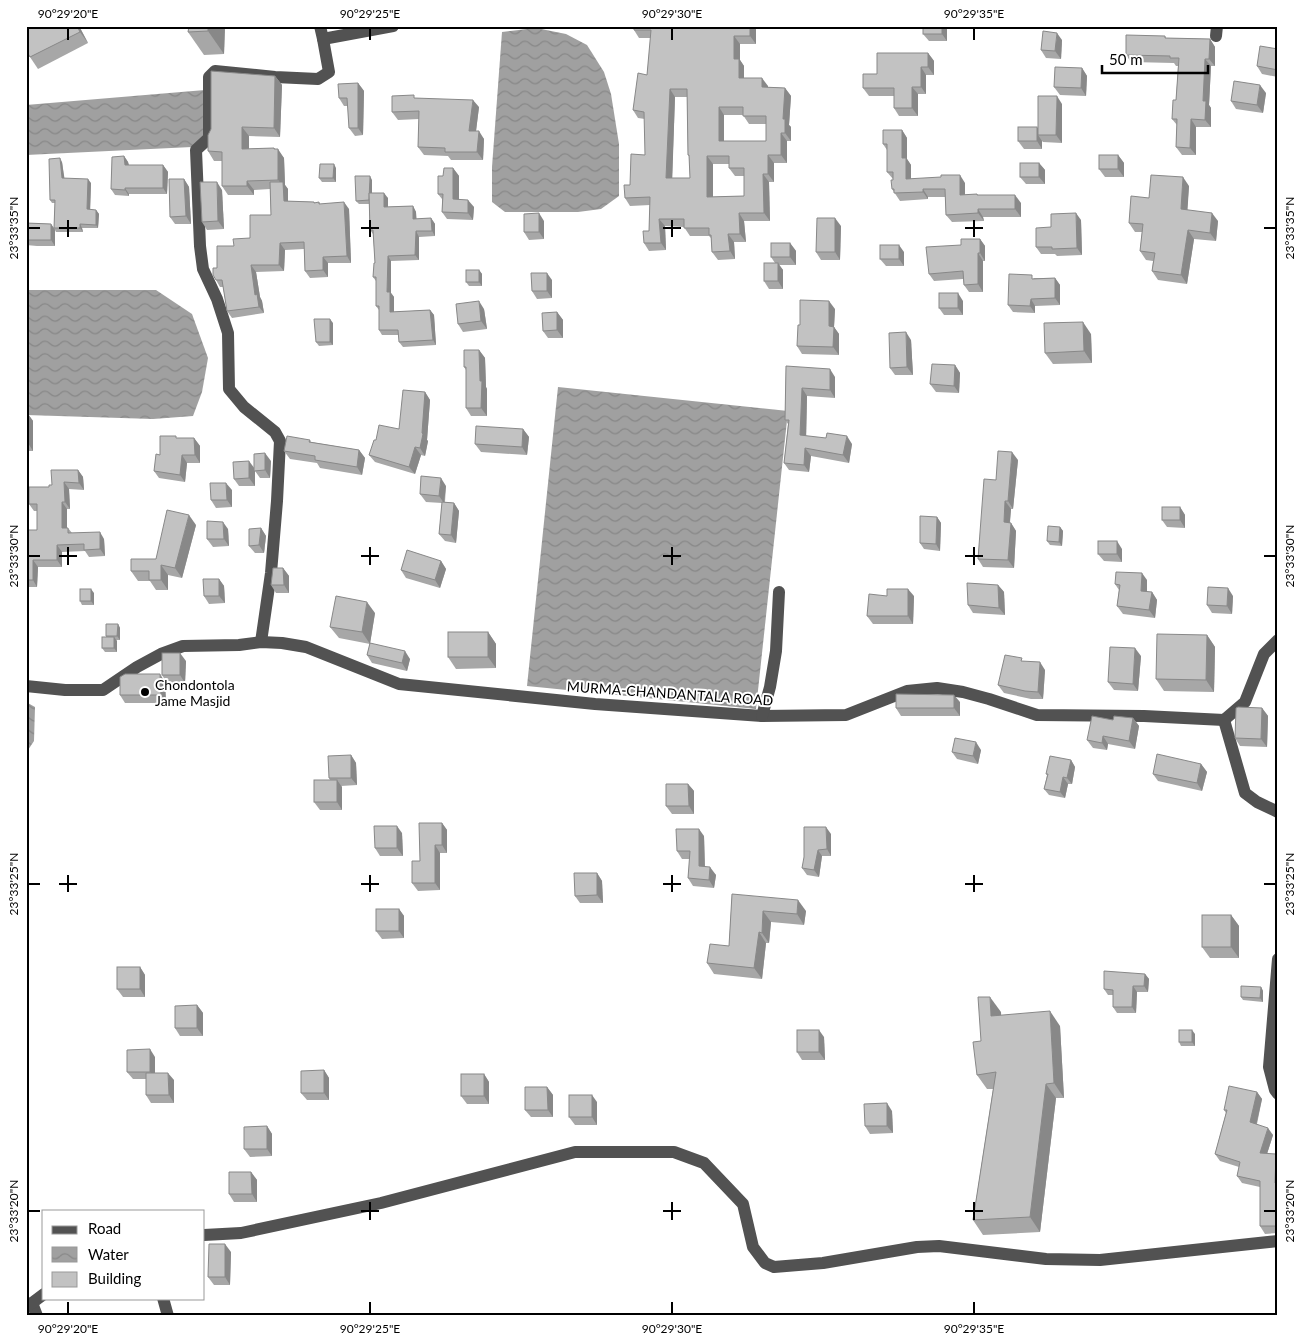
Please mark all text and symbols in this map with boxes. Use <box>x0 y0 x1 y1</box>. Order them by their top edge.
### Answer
text: 90°29'20"E <box>38 6 98 21</box>
text: 90°29'25"E <box>340 6 400 21</box>
text: 90°29'30"E <box>642 6 702 21</box>
text: 90°29'35"E <box>944 6 1004 21</box>
scale bar <box>1102 42 1208 74</box>
text: 50 m <box>1109 50 1143 68</box>
text: 23°33'35"N <box>6 197 21 259</box>
text: 23°33'35"N <box>1282 197 1297 259</box>
text: 23°33'30"N <box>6 525 21 587</box>
text: 23°33'30"N <box>1282 525 1297 587</box>
place label: Chondontola Jame Masjid <box>155 676 235 709</box>
street label: MURMA-CHANDANTALA ROAD <box>566 677 774 709</box>
marker: Chondontola Jame Masjid <box>139 686 151 698</box>
text: 23°33'25"N <box>6 853 21 915</box>
text: 23°33'25"N <box>1282 853 1297 915</box>
text: 23°33'20"N <box>6 1180 21 1242</box>
text: 23°33'20"N <box>1282 1180 1297 1242</box>
legend <box>42 1210 205 1300</box>
text: Road <box>88 1219 121 1237</box>
text: Water <box>88 1245 129 1263</box>
text: Building <box>88 1269 141 1287</box>
text: 90°29'20"E <box>38 1321 98 1336</box>
text: 90°29'25"E <box>340 1321 400 1336</box>
text: 90°29'30"E <box>642 1321 702 1336</box>
text: 90°29'35"E <box>944 1321 1004 1336</box>

